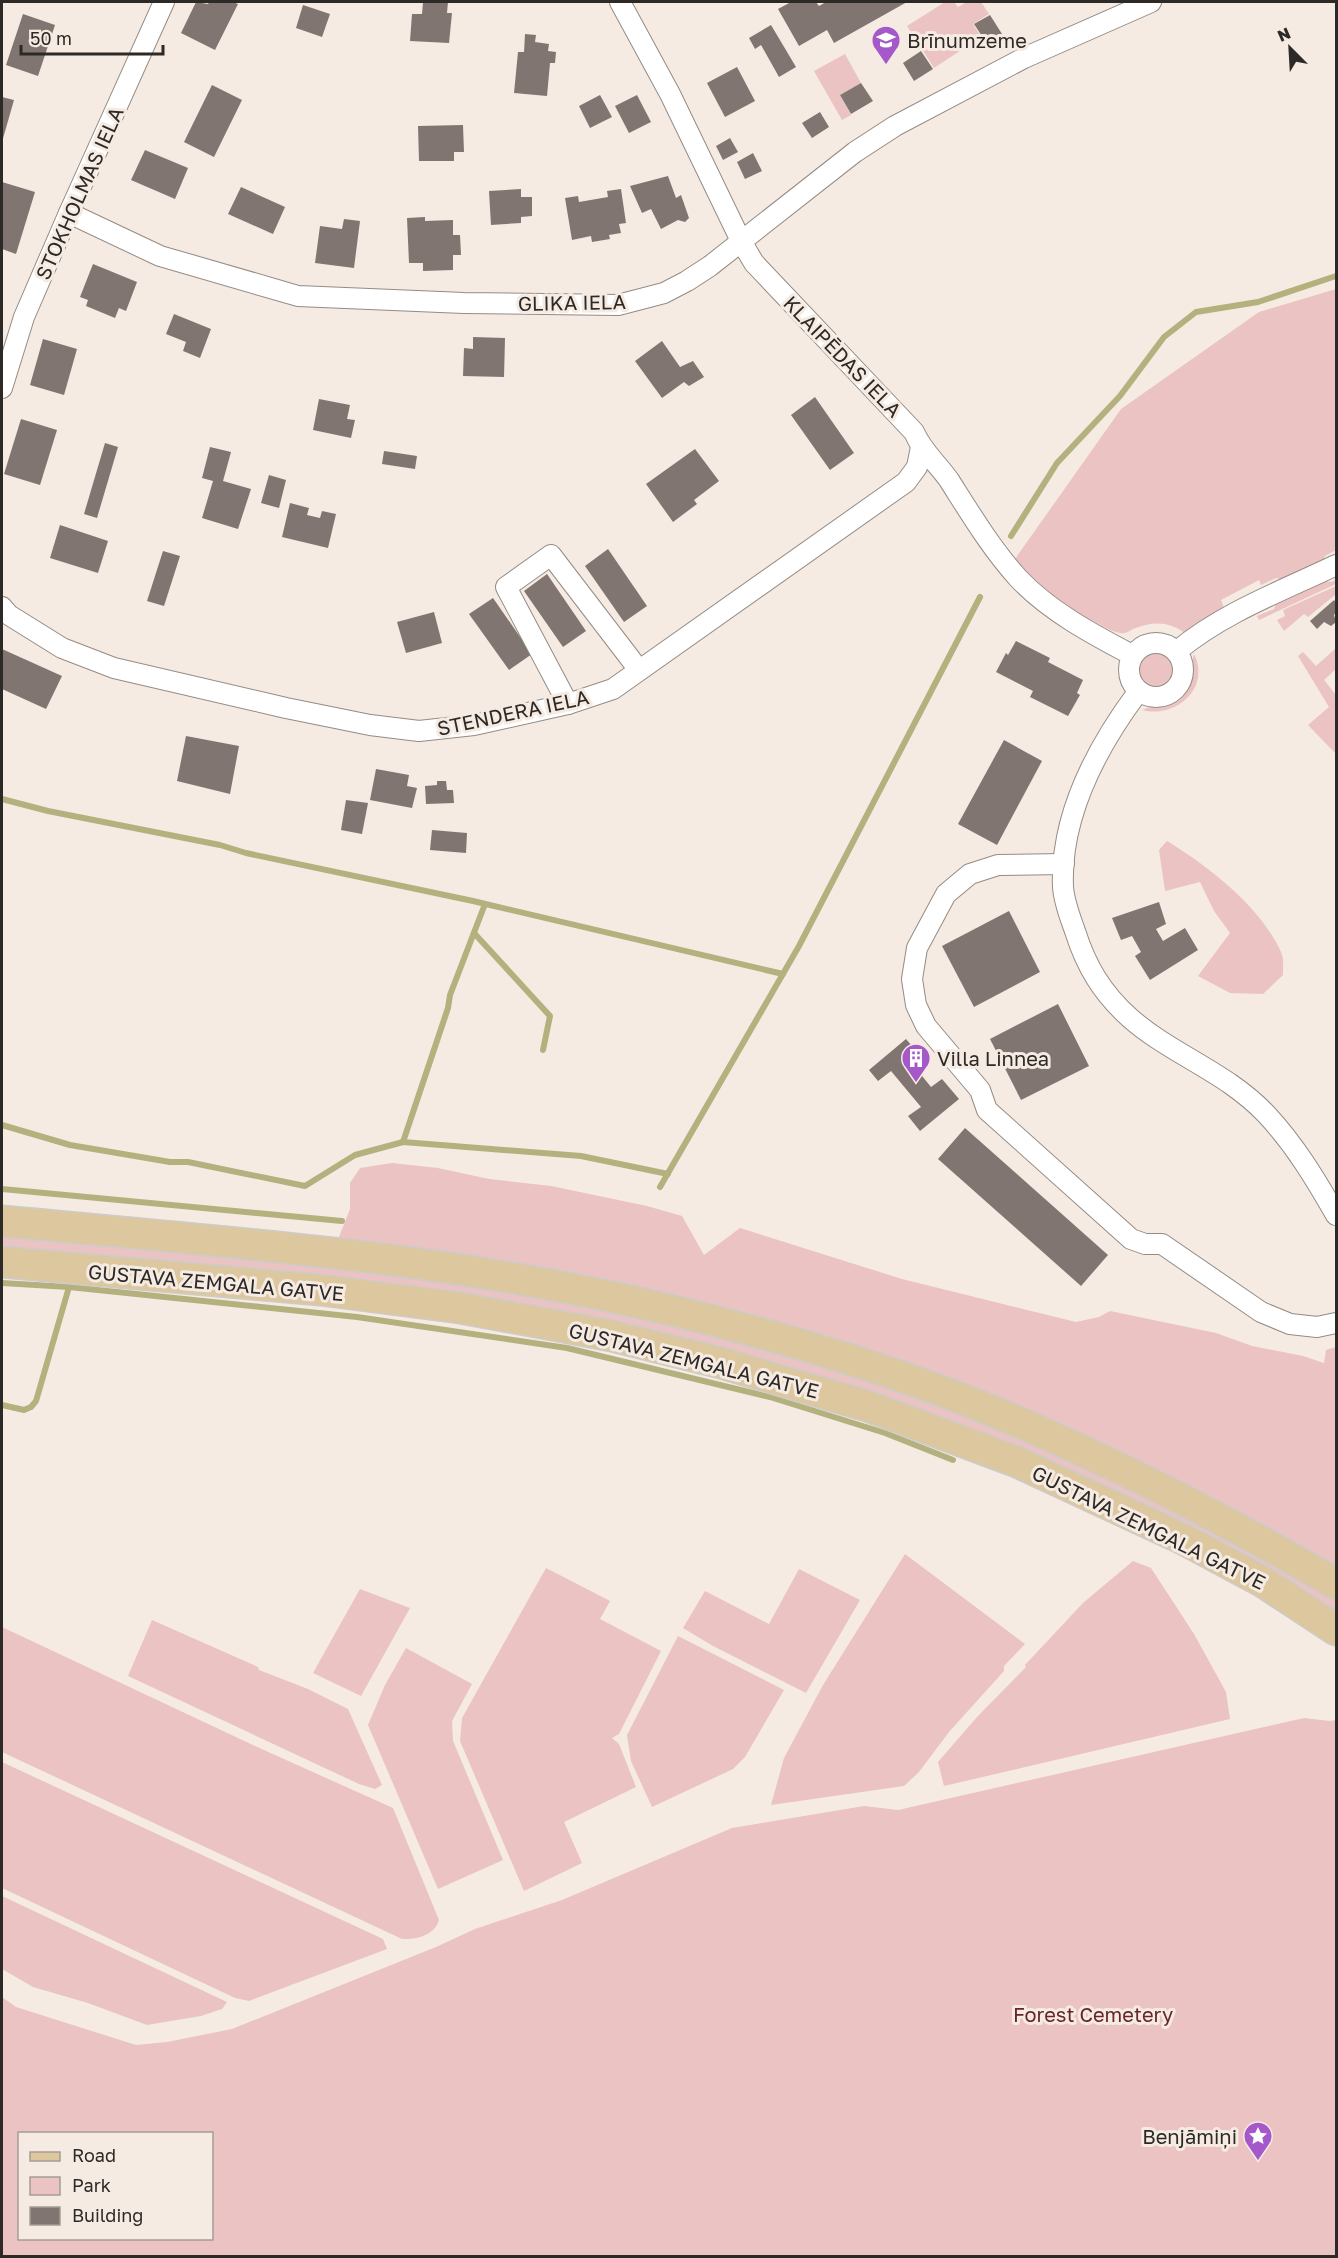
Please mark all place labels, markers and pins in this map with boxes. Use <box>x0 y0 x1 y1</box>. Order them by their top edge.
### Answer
school or university icon: Brīnumzeme <box>870 24 902 66</box>
place label: Brīnumzeme <box>907 28 1027 52</box>
building icon: Villa Linnea <box>900 1042 932 1084</box>
place label: Villa Linnea <box>937 1046 1049 1070</box>
place icon: Benjāmiņi <box>1242 2120 1274 2162</box>
place label: Benjāmiņi <box>1142 2124 1237 2149</box>

